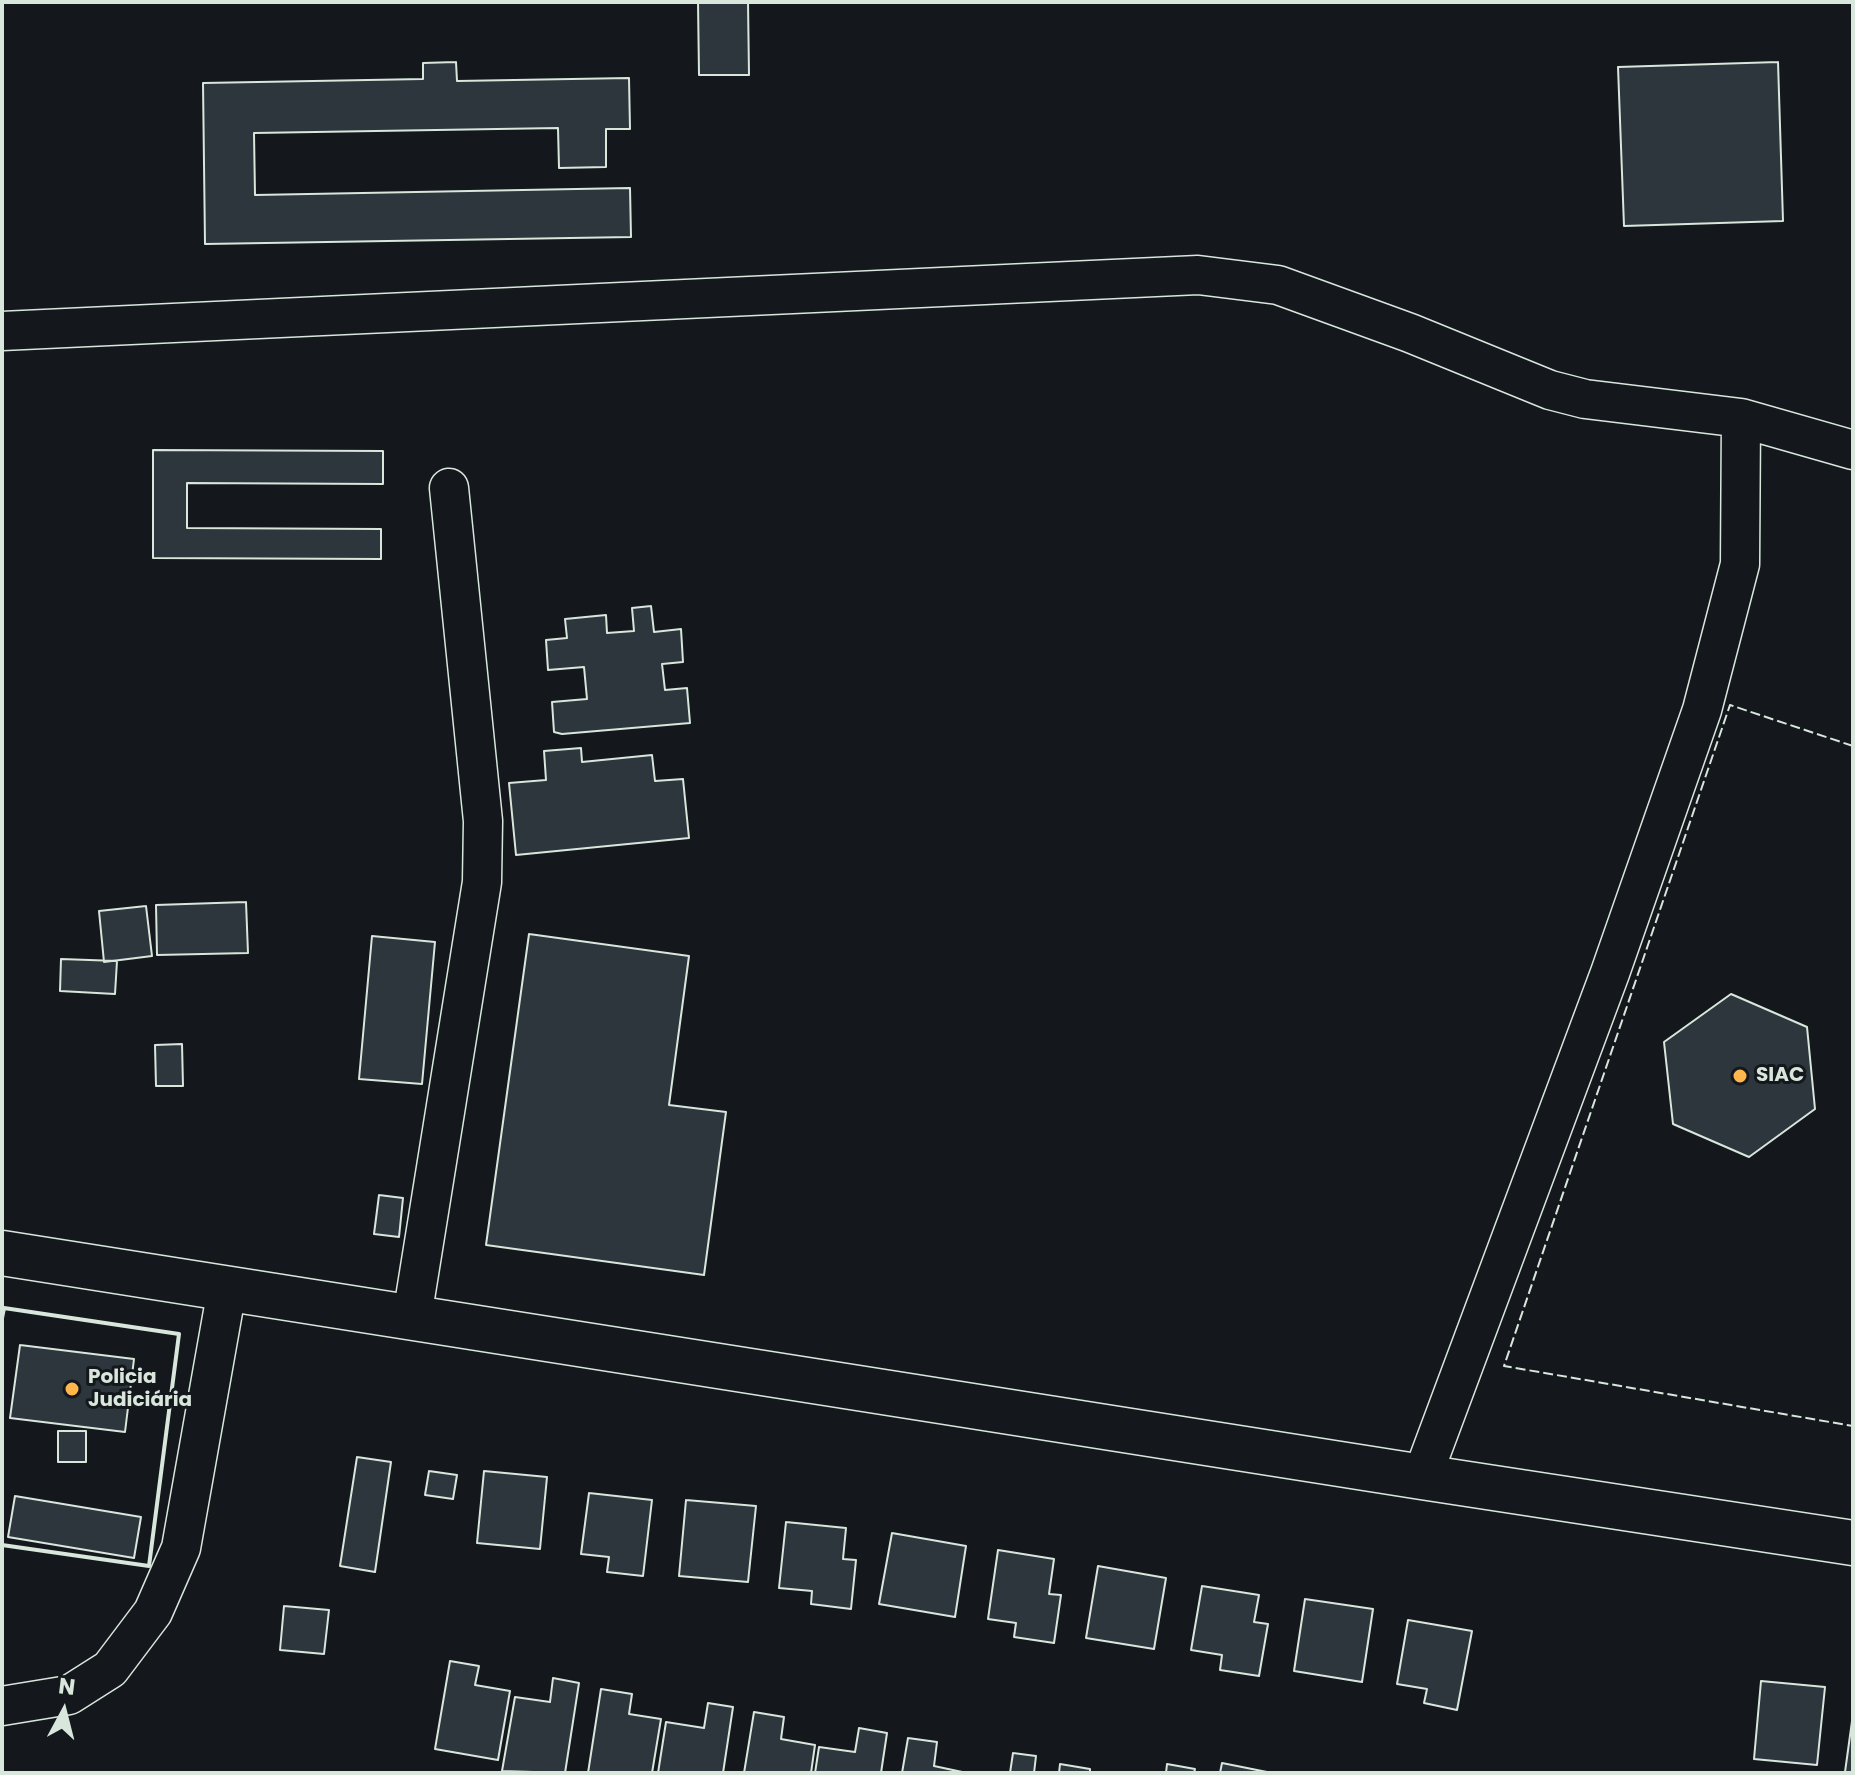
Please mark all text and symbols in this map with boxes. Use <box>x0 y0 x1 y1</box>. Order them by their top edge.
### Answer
place label: SIAC <box>1756 1064 1804 1088</box>
marker: SIAC <box>1731 1067 1749 1085</box>
place label: Policia Judiciária <box>88 1366 192 1413</box>
marker: Policia Judiciária <box>63 1380 81 1398</box>
text: N <box>57 1670 77 1703</box>
north arrow <box>24 1671 104 1751</box>

